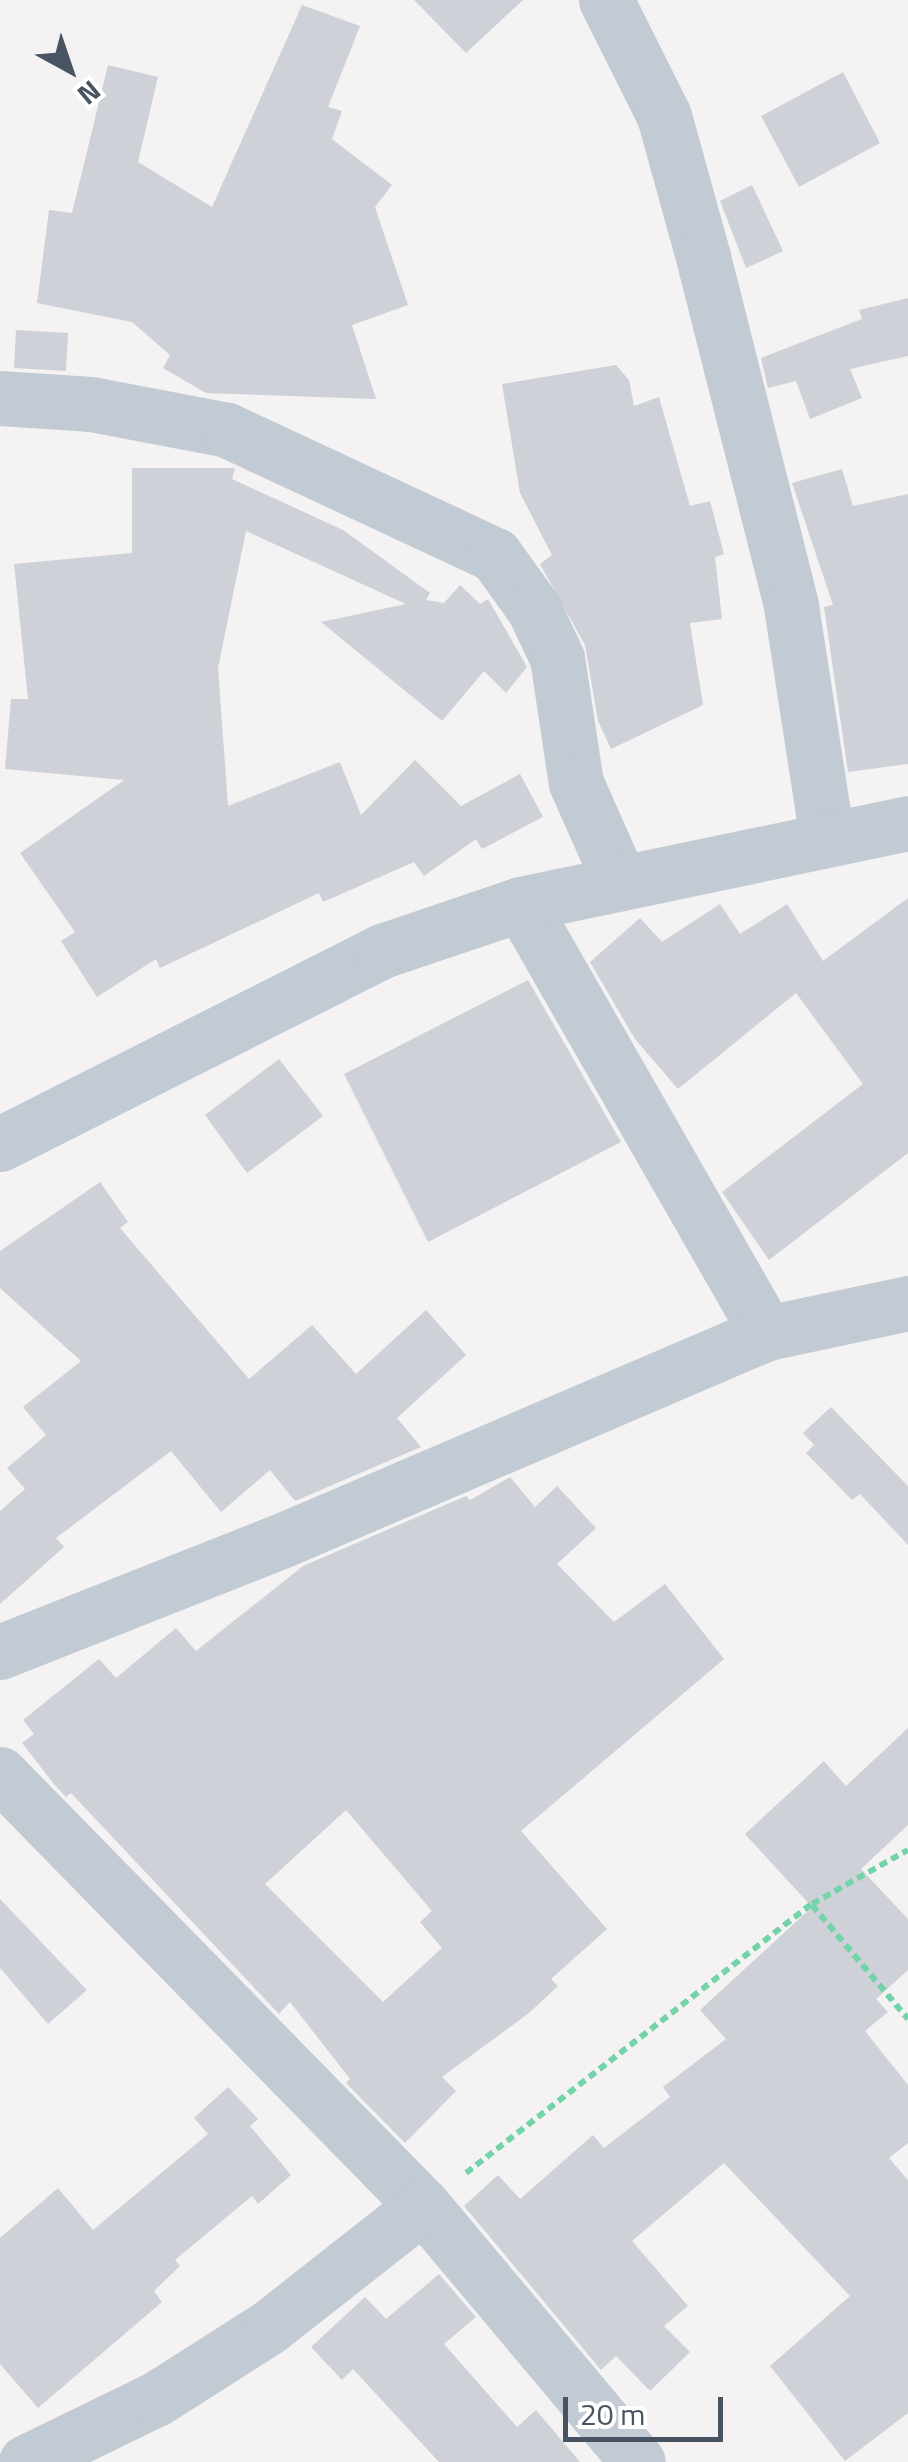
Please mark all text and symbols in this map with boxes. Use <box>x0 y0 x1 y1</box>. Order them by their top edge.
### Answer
north arrow <box>20 20 120 120</box>
text: N <box>68 71 111 116</box>
scale bar <box>568 2377 728 2439</box>
text: 20 m <box>580 2391 645 2437</box>

